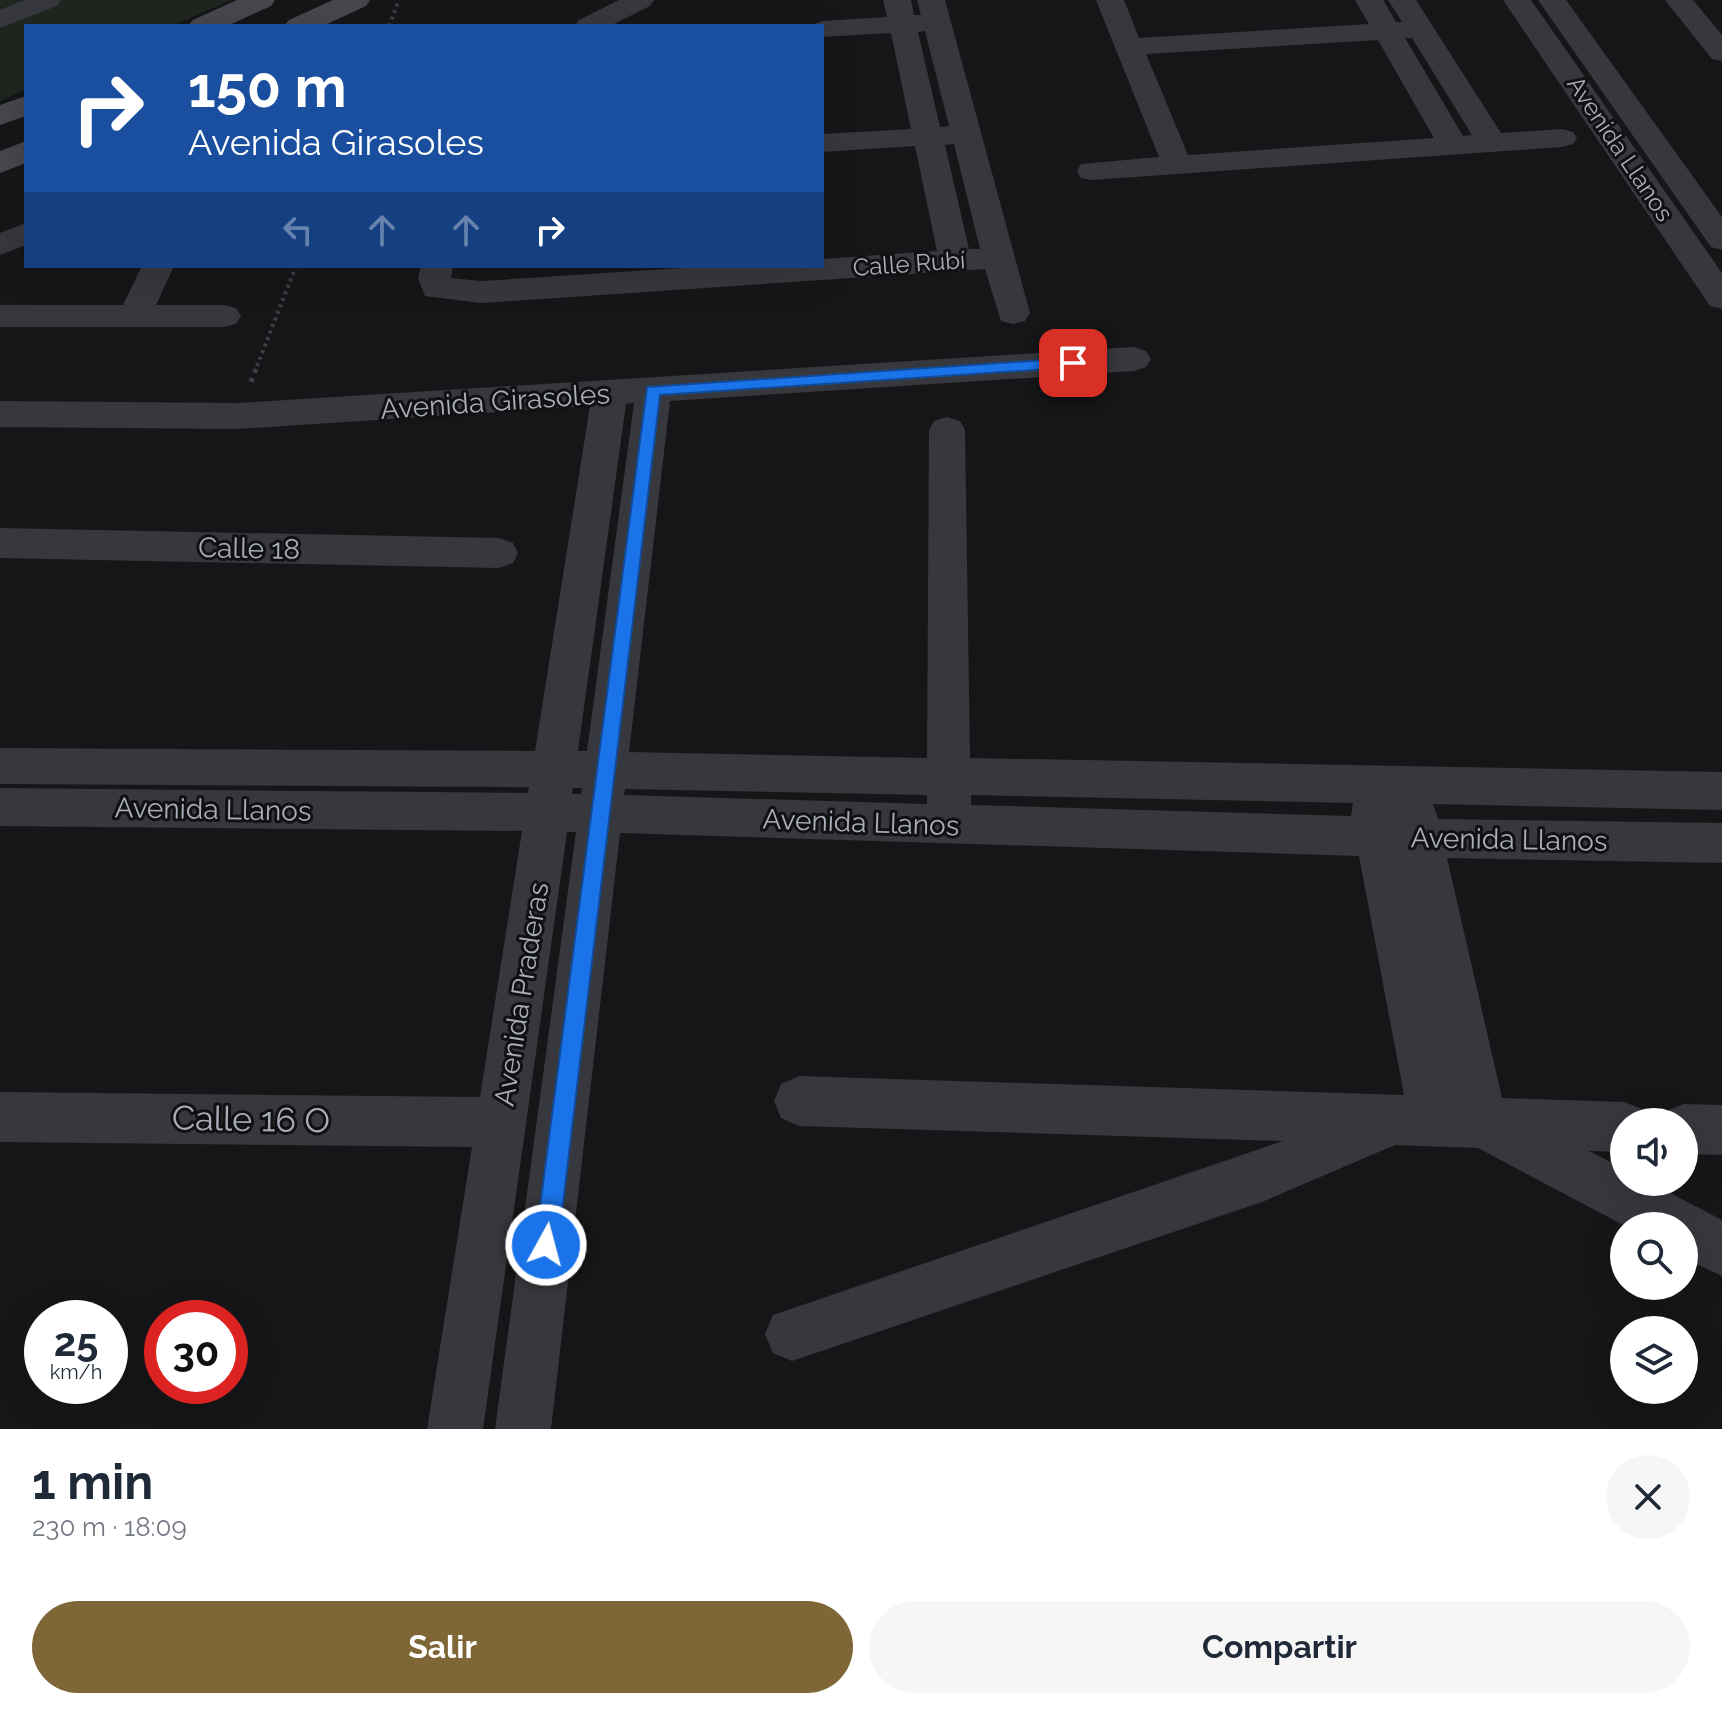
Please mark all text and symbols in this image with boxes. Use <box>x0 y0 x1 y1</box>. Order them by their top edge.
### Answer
text: 150 m <box>188 54 347 120</box>
icon: right <box>56 56 160 160</box>
street label: Avenida Llanos <box>1561 71 1680 227</box>
text: Avenida Girasoles <box>188 121 484 163</box>
icon: left <box>276 208 320 252</box>
icon: ahead <box>360 208 404 252</box>
icon: ahead <box>444 208 488 252</box>
icon: right <box>528 208 572 252</box>
street label: Calle Rubí <box>852 245 967 282</box>
pin <box>1039 329 1107 397</box>
icon: arrive <box>1051 341 1095 385</box>
street label: Avenida Girasoles <box>379 377 611 426</box>
street label: Calle 18 <box>198 531 300 566</box>
street label: Avenida Llanos <box>114 791 312 828</box>
street label: Avenida Llanos <box>762 803 960 842</box>
street label: Avenida Llanos <box>1410 821 1608 858</box>
street label: Avenida Praderas <box>488 880 555 1108</box>
street label: Calle 16 O <box>172 1098 330 1140</box>
map controls <box>1610 1108 1698 1404</box>
button: sound <box>1610 1108 1698 1196</box>
position arrow <box>504 1203 588 1287</box>
button: search <box>1610 1212 1698 1300</box>
speed limit sign: 30 <box>144 1300 248 1404</box>
button: layers <box>1610 1316 1698 1404</box>
text: 25 <box>54 1318 98 1365</box>
text: km/h <box>50 1360 102 1384</box>
text: 1 min <box>32 1454 153 1510</box>
button: close <box>1606 1455 1690 1539</box>
text: 230 m · 18:09 <box>32 1512 187 1542</box>
button: Salir <box>32 1601 853 1693</box>
button: Compartir <box>869 1601 1690 1693</box>

